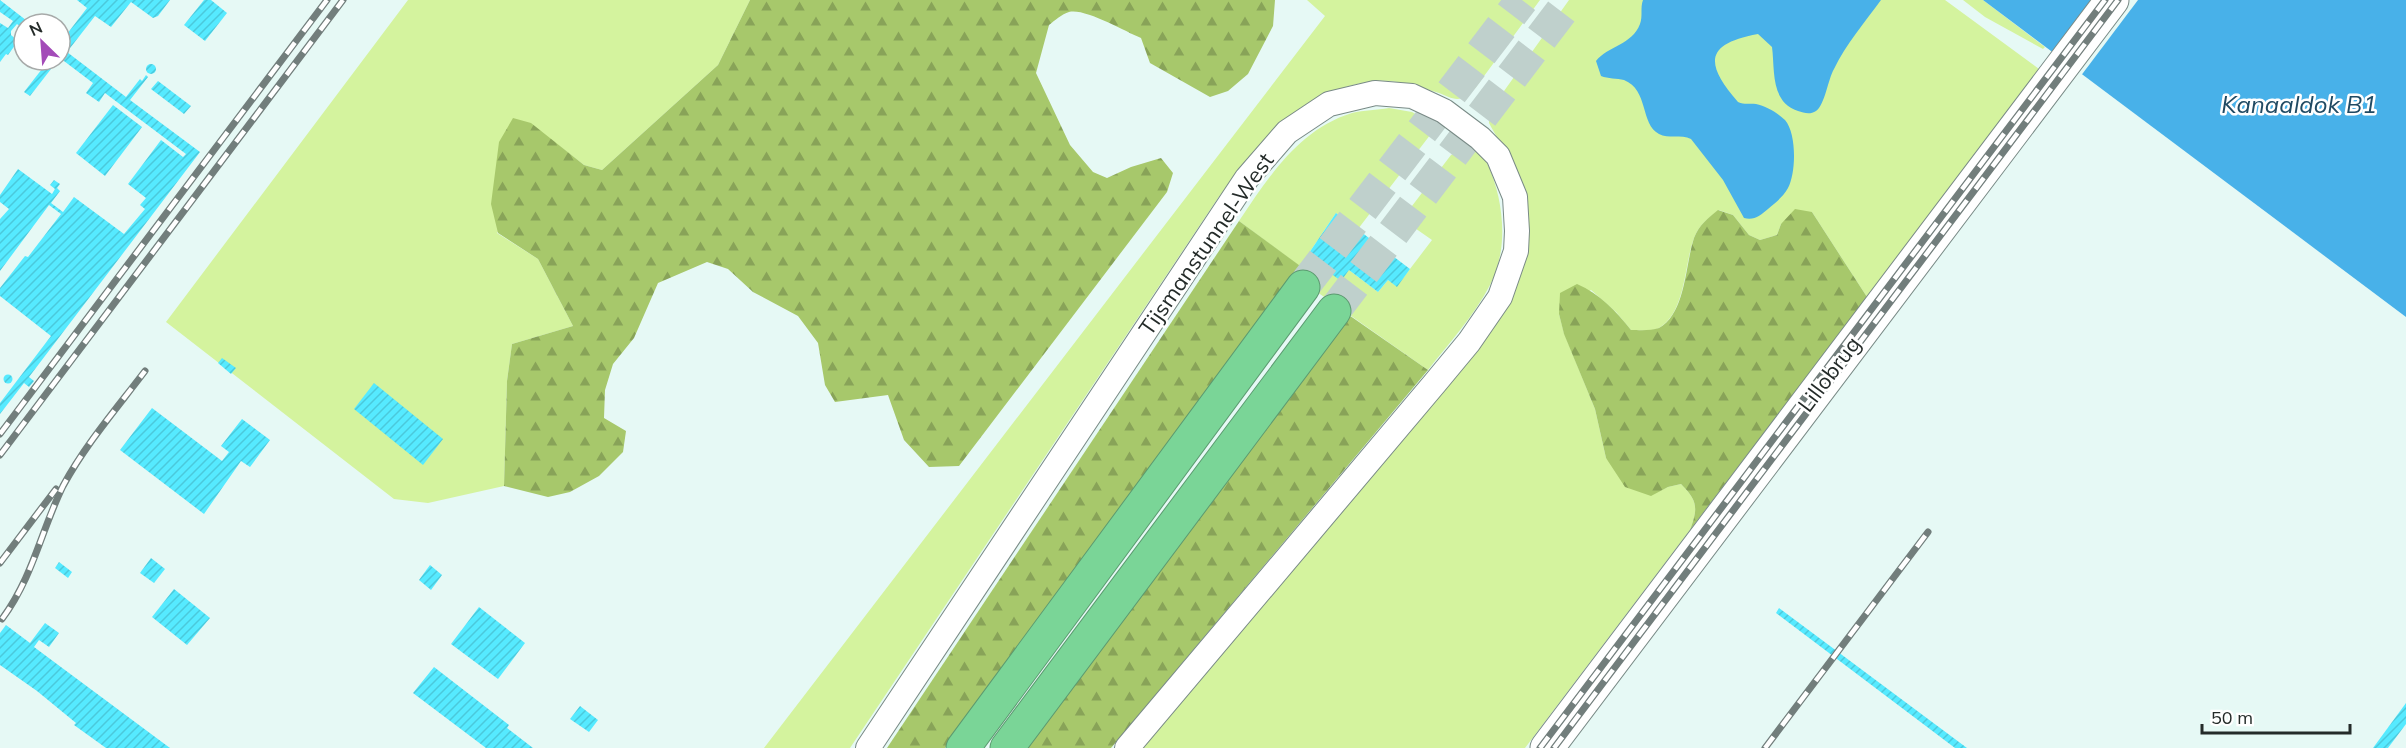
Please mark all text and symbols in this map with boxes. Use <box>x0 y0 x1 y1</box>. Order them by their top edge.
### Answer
north arrow <box>12 12 72 72</box>
text: N <box>26 17 45 40</box>
water label: Kanaaldok B1 <box>2221 89 2377 119</box>
street label: Tijsmanstunnel-West <box>1133 147 1280 341</box>
street label: Lillobrug <box>1792 331 1866 417</box>
scale bar <box>2202 697 2350 735</box>
text: 50 m <box>2211 706 2253 729</box>

